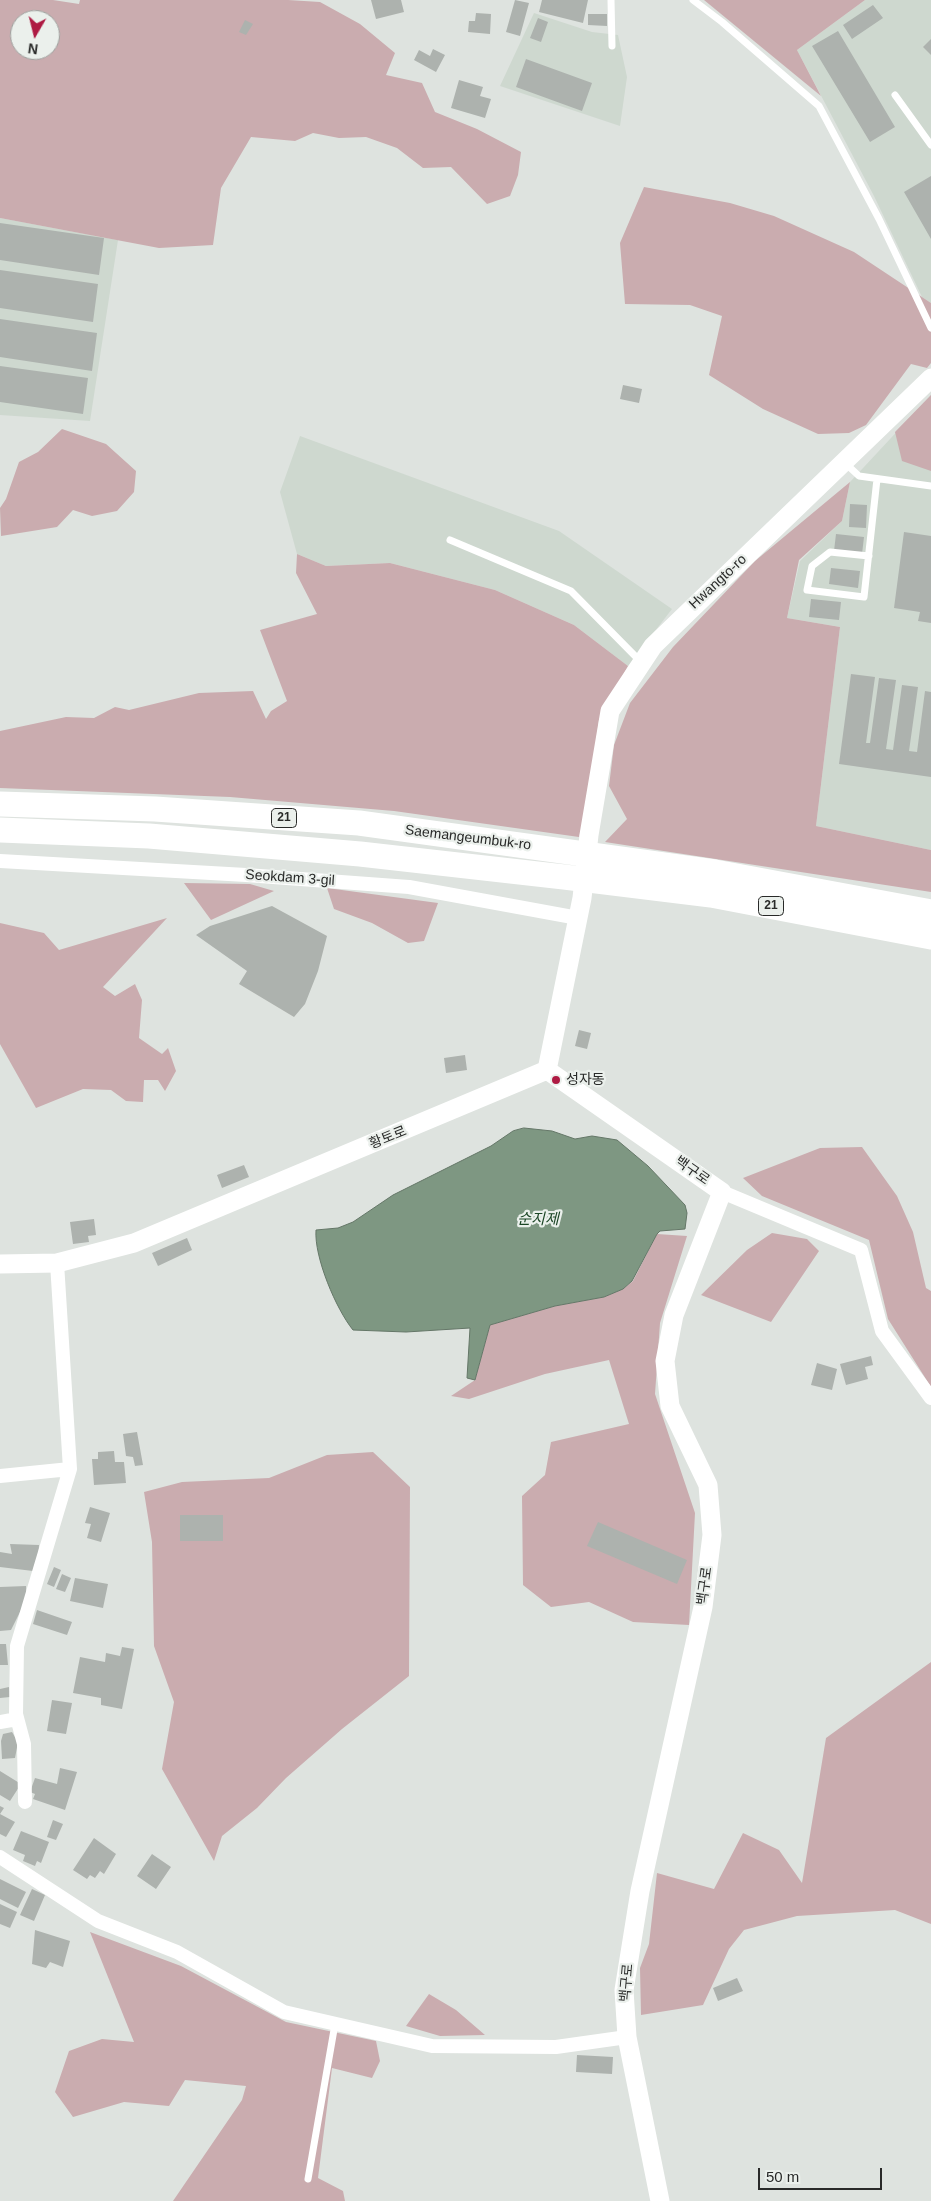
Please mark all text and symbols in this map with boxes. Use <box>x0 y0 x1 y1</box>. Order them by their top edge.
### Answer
north arrow <box>10 10 60 60</box>
text: N <box>27 40 39 57</box>
street label: Hwangto-ro <box>686 551 750 613</box>
road number: 21 <box>272 808 296 828</box>
street label: Saemangeumbuk-ro <box>404 822 532 854</box>
street label: Seokdam 3-gil <box>245 866 335 890</box>
road number: 21 <box>758 896 784 916</box>
place label: 성자동 <box>566 1072 605 1088</box>
marker: 성자동 <box>550 1074 562 1086</box>
street label: 황토로 <box>367 1123 409 1153</box>
street label: 백구로 <box>671 1153 713 1189</box>
water label: 순지제 <box>517 1211 559 1229</box>
street label: 백구로 <box>694 1566 716 1606</box>
street label: 백구로 <box>617 1963 637 2003</box>
scale bar <box>761 2158 885 2190</box>
text: 50 m <box>766 2168 799 2185</box>

